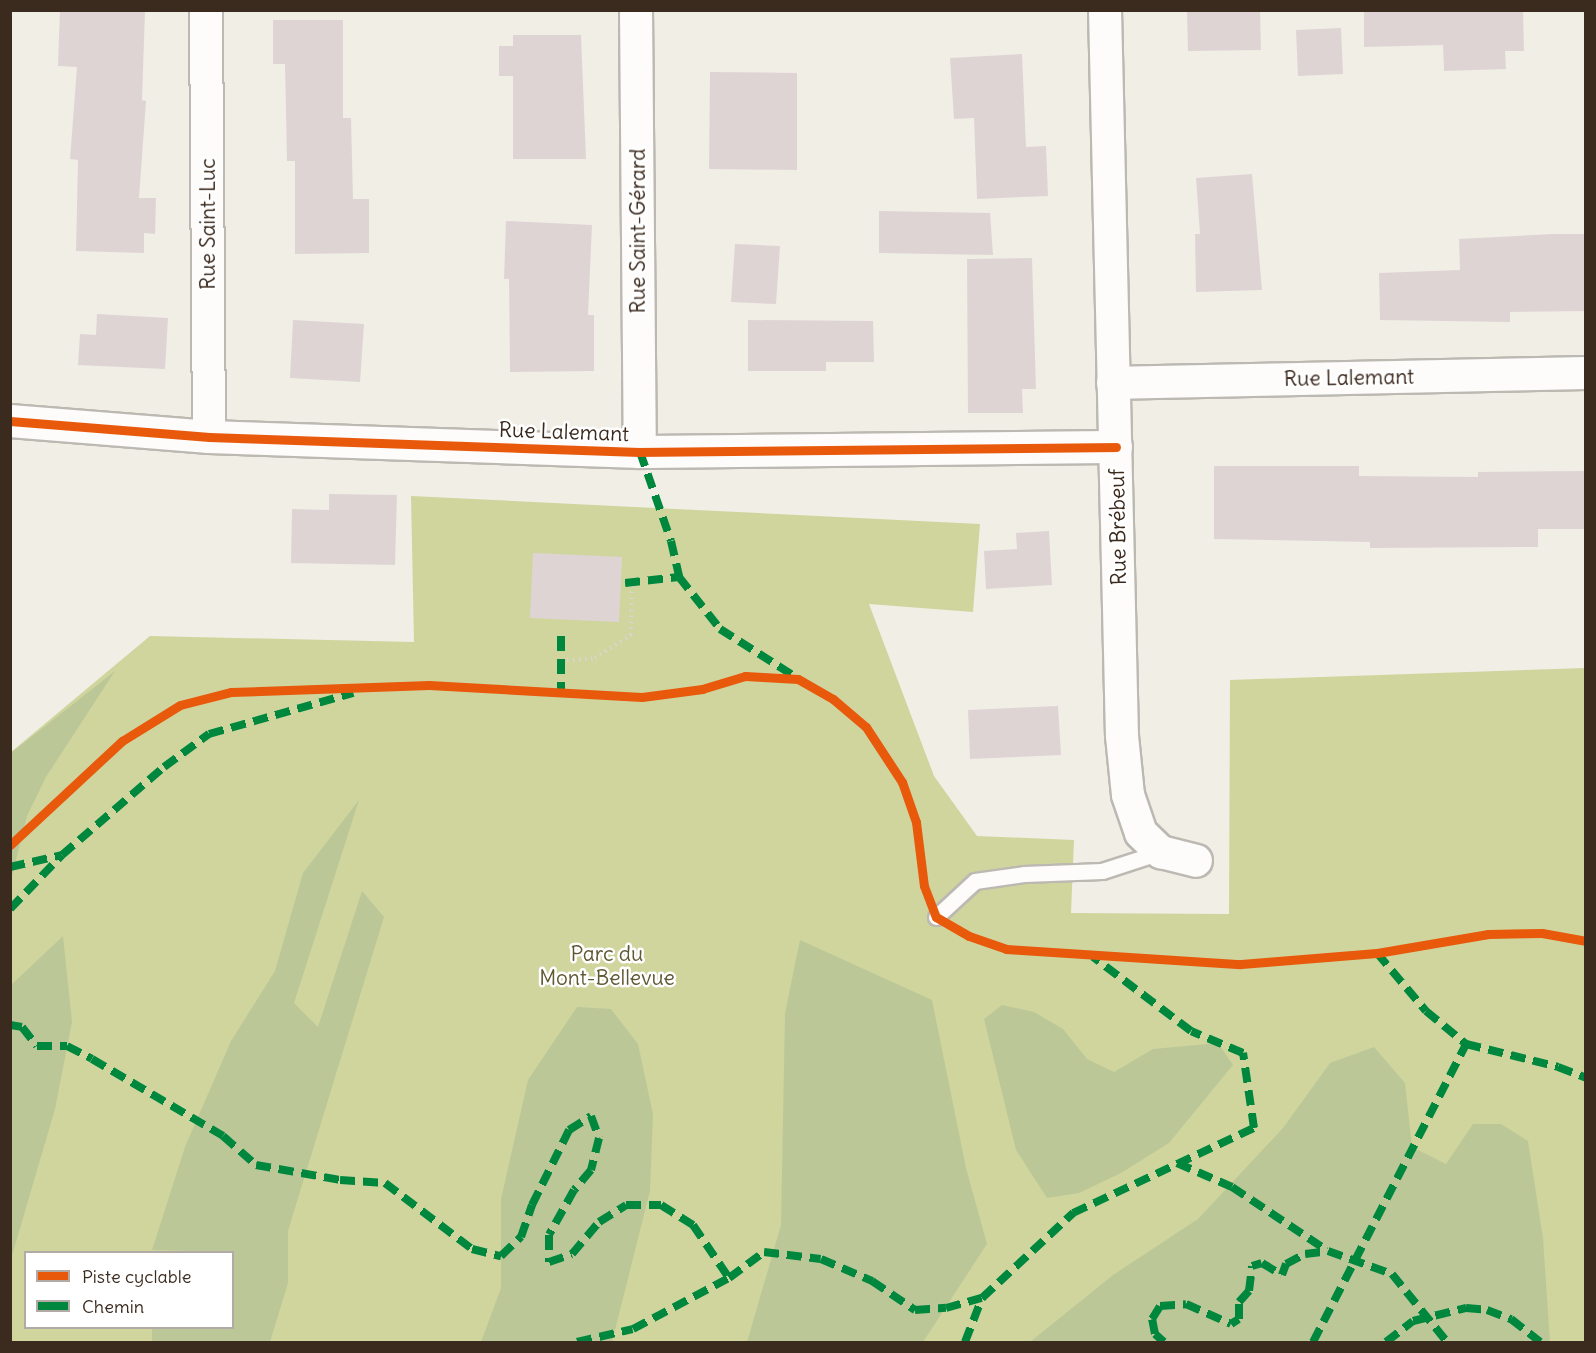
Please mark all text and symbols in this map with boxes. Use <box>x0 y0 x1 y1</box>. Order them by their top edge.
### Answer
street label: Rue Saint-Gérard <box>625 148 651 314</box>
street label: Rue Saint-Luc <box>195 158 221 290</box>
street label: Rue Lalemant <box>1284 364 1414 392</box>
street label: Rue Lalemant <box>498 417 630 447</box>
street label: Rue Brébeuf <box>1104 468 1132 586</box>
park label: Parc du Mont-Bellevue <box>539 941 675 991</box>
legend <box>24 1251 234 1329</box>
text: Piste cyclable <box>82 1265 191 1288</box>
text: Chemin <box>82 1295 144 1318</box>

